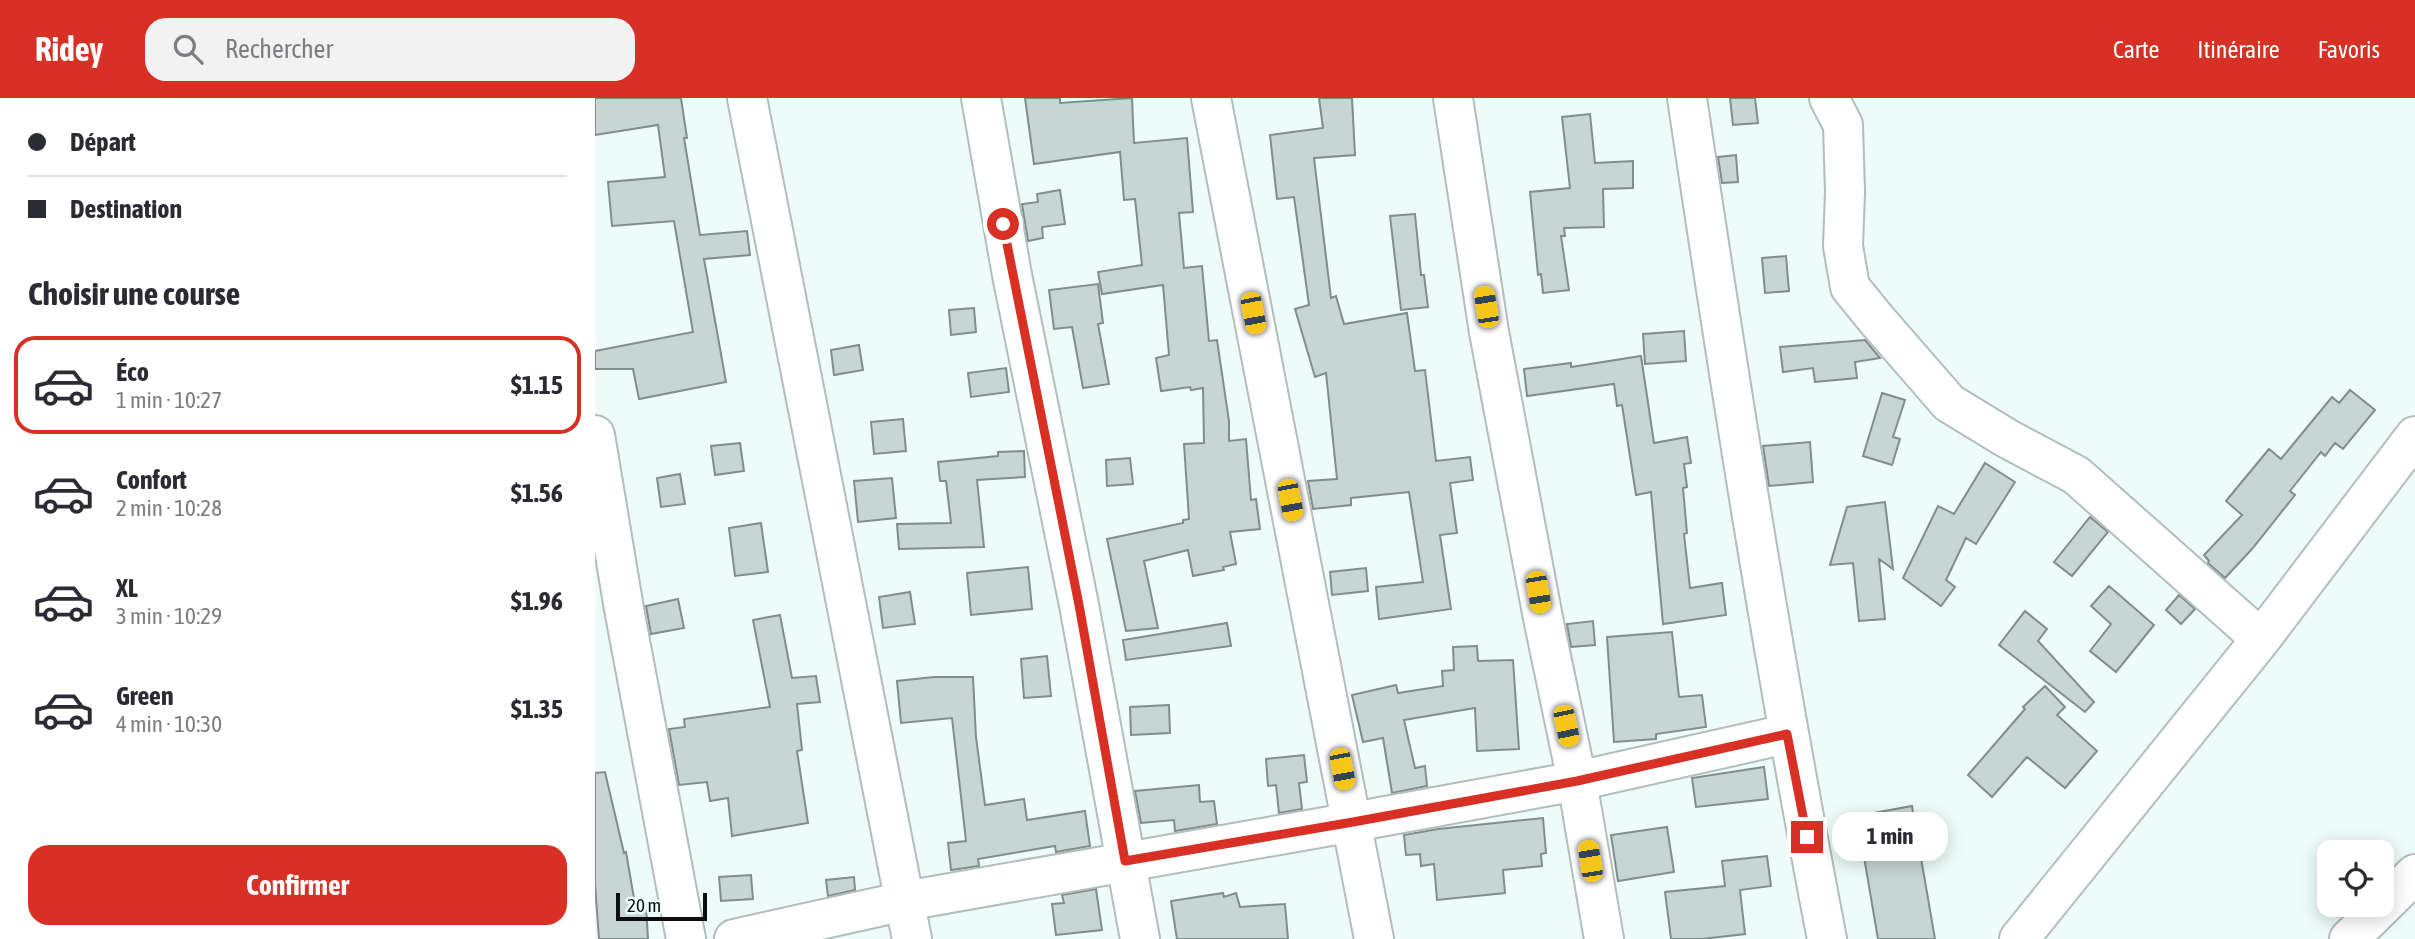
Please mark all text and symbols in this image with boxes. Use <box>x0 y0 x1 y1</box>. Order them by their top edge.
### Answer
search box <box>145 18 635 81</box>
text: Ridey <box>35 30 103 68</box>
icon: search <box>169 30 207 68</box>
text: Rechercher <box>225 34 333 64</box>
text: Carte <box>2113 36 2159 63</box>
text: Itinéraire <box>2197 36 2280 63</box>
text: Favoris <box>2318 36 2380 63</box>
text: Départ <box>70 127 136 157</box>
text: Destination <box>70 194 182 224</box>
route start <box>987 208 1019 240</box>
text: Choisir une course <box>28 275 240 312</box>
car <box>1473 285 1500 329</box>
car <box>1239 290 1268 336</box>
icon: car <box>32 354 95 417</box>
text: Éco <box>116 357 149 387</box>
text: $1.15 <box>511 370 563 400</box>
text: 1 min · 10:27 <box>116 387 222 413</box>
icon: car <box>32 462 95 525</box>
text: Confort <box>116 465 187 495</box>
car <box>1276 477 1305 523</box>
text: $1.56 <box>511 478 563 508</box>
text: 2 min · 10:28 <box>116 495 222 521</box>
car <box>1525 569 1552 615</box>
icon: car <box>32 570 95 633</box>
text: XL <box>116 573 138 603</box>
text: $1.96 <box>511 586 563 616</box>
text: 3 min · 10:29 <box>116 603 222 629</box>
icon: car <box>32 678 95 741</box>
text: Green <box>116 681 174 711</box>
text: $1.35 <box>511 694 563 724</box>
car <box>1552 703 1581 749</box>
text: 4 min · 10:30 <box>116 711 222 737</box>
car <box>1328 746 1357 792</box>
callout: 1 min <box>1831 812 1947 862</box>
route end <box>1791 821 1823 853</box>
text: 1 min <box>1867 823 1913 849</box>
car <box>1577 839 1604 883</box>
map controls <box>2317 840 2394 917</box>
button: locate <box>2317 840 2394 917</box>
button: Confirmer <box>28 845 567 925</box>
scale bar <box>616 890 707 922</box>
text: 20 m <box>627 894 661 916</box>

